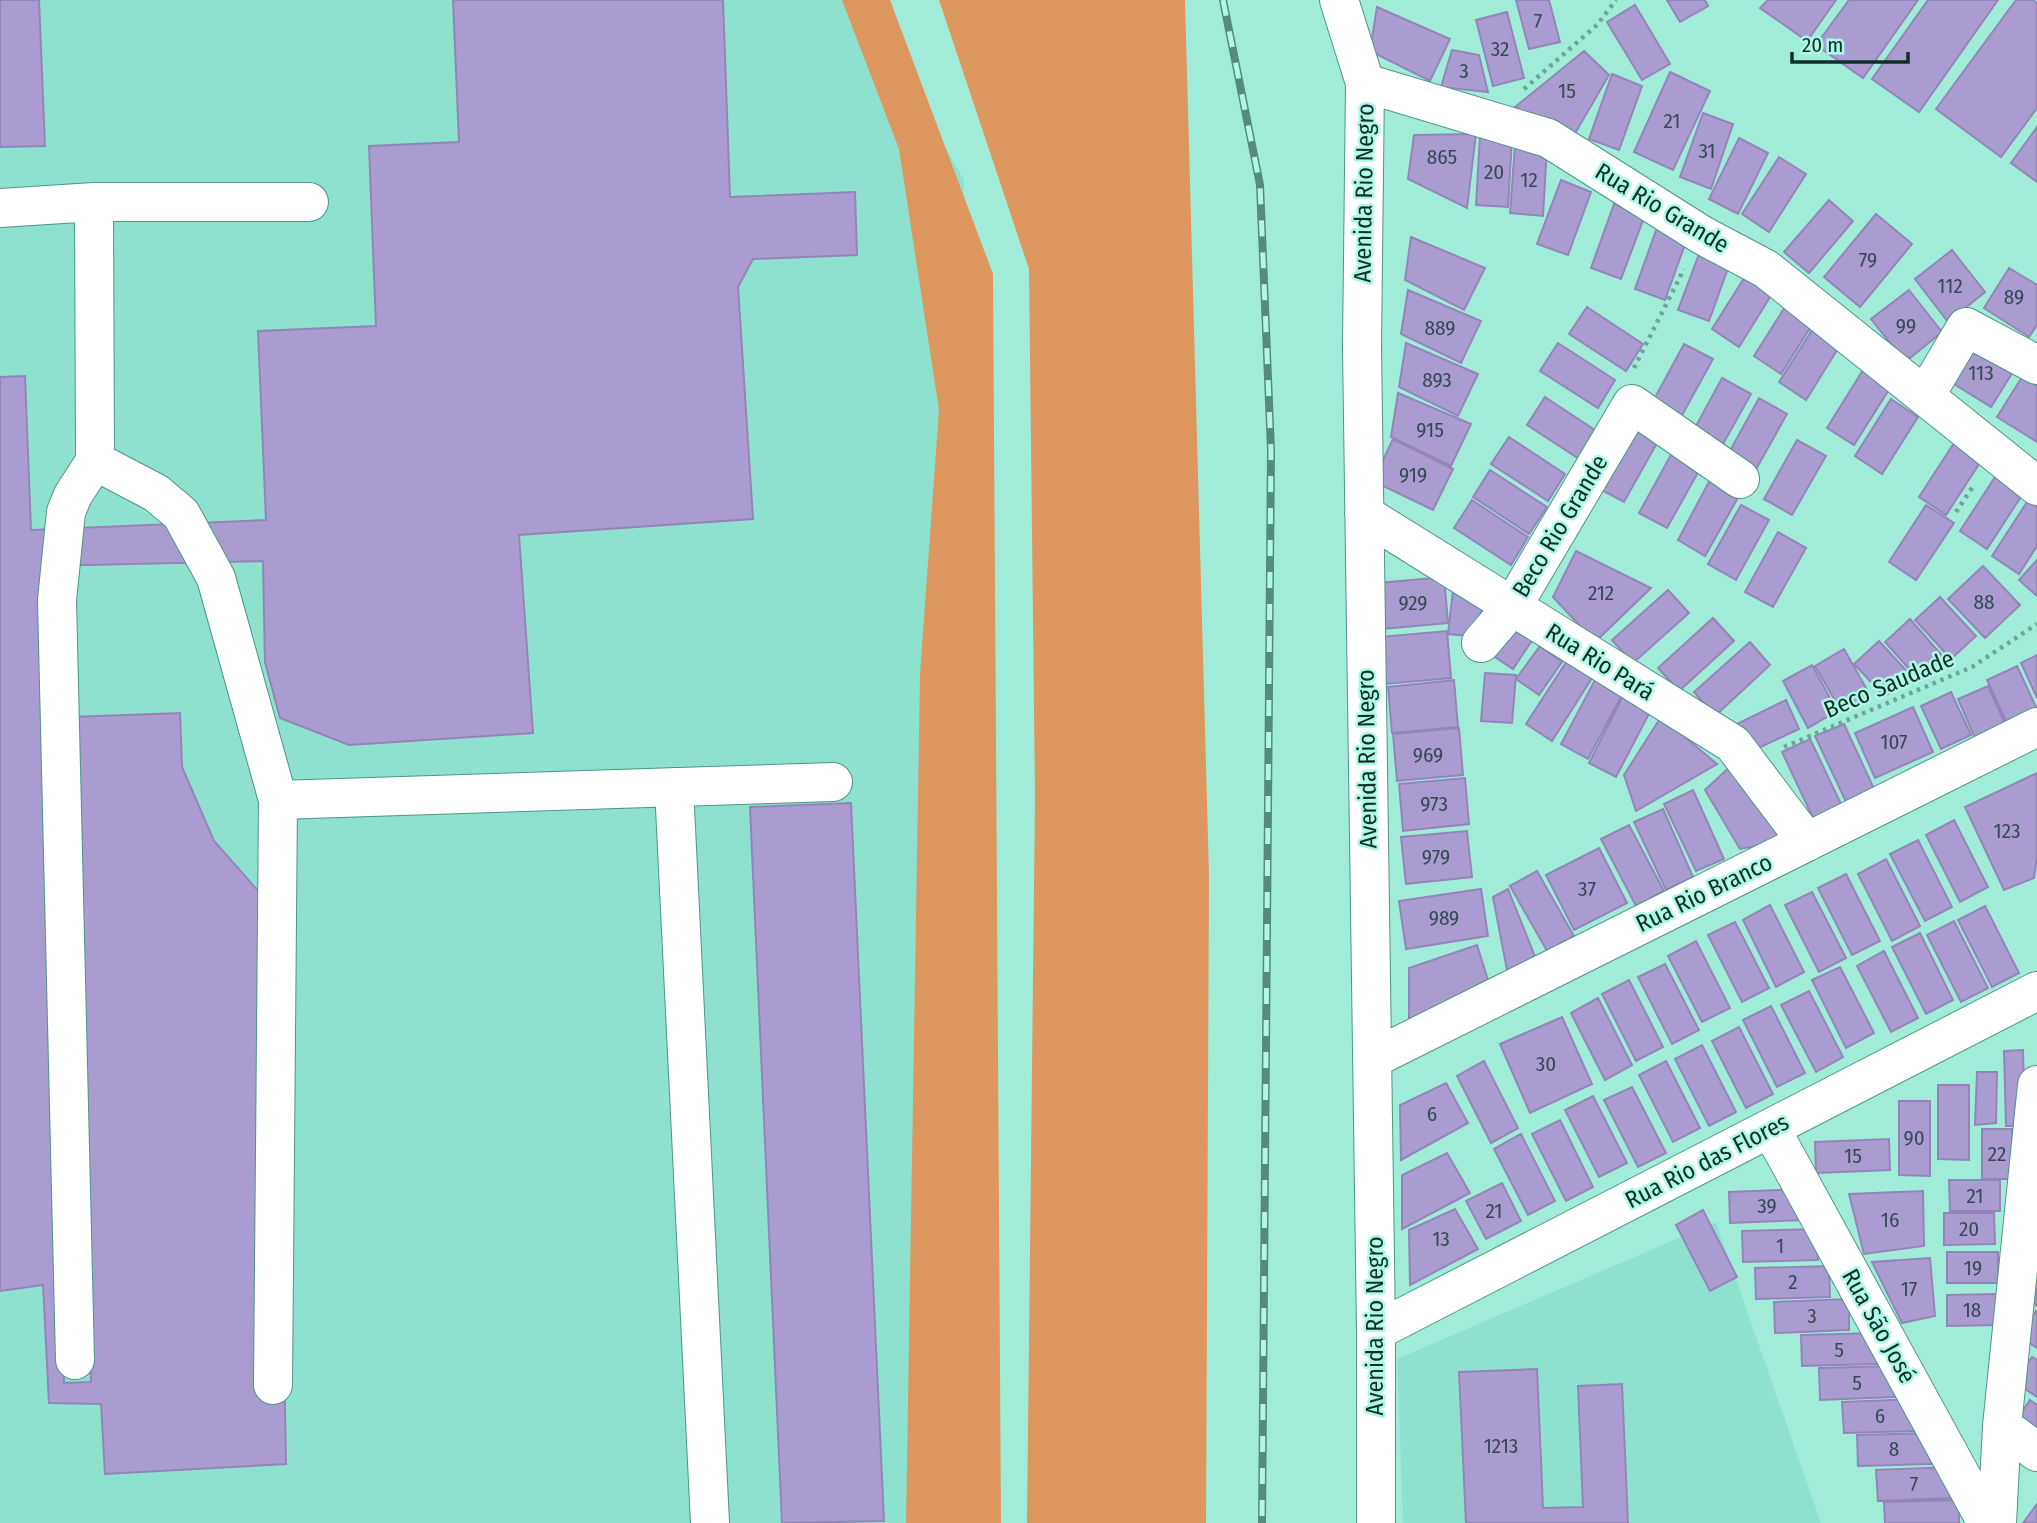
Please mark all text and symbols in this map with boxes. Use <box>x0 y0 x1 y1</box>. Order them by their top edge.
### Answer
house number: 7 <box>1534 8 1542 34</box>
scale bar <box>1792 21 1908 65</box>
text: 20 m <box>1802 32 1843 58</box>
house number: 32 <box>1491 36 1509 62</box>
house number: 3 <box>1459 58 1469 84</box>
house number: 15 <box>1558 78 1576 104</box>
street label: Avenida Rio Negro <box>1348 103 1380 283</box>
house number: 21 <box>1664 108 1681 134</box>
house number: 31 <box>1698 138 1716 164</box>
house number: 865 <box>1427 144 1457 170</box>
street label: Rua Rio Grande <box>1590 157 1734 259</box>
house number: 20 <box>1484 159 1504 185</box>
house number: 12 <box>1520 167 1538 193</box>
house number: 79 <box>1859 247 1877 273</box>
house number: 112 <box>1937 273 1963 299</box>
house number: 89 <box>2004 284 2024 310</box>
house number: 99 <box>1896 313 1916 339</box>
house number: 889 <box>1425 315 1455 341</box>
house number: 113 <box>1968 360 1994 386</box>
house number: 893 <box>1422 367 1452 393</box>
house number: 915 <box>1416 417 1444 443</box>
street label: Beco Rio Grande <box>1507 450 1613 602</box>
house number: 919 <box>1399 462 1427 488</box>
house number: 212 <box>1588 580 1614 606</box>
house number: 88 <box>1974 589 1995 615</box>
house number: 929 <box>1398 590 1428 616</box>
street label: Rua Rio Pará <box>1540 618 1660 706</box>
street label: Beco Saudade <box>1820 644 1958 724</box>
street label: Avenida Rio Negro <box>1351 669 1383 849</box>
house number: 107 <box>1880 729 1908 755</box>
house number: 969 <box>1413 742 1443 768</box>
house number: 973 <box>1420 791 1448 817</box>
house number: 123 <box>1994 818 2020 844</box>
house number: 979 <box>1422 844 1450 870</box>
street label: Rua Rio Branco <box>1631 848 1777 938</box>
house number: 37 <box>1578 876 1596 902</box>
house number: 989 <box>1429 905 1459 931</box>
house number: 30 <box>1536 1051 1556 1077</box>
house number: 6 <box>1427 1101 1437 1127</box>
street label: Rua Rio das Flores <box>1621 1108 1793 1214</box>
house number: 90 <box>1903 1125 1925 1151</box>
house number: 22 <box>1988 1141 2006 1167</box>
house number: 15 <box>1844 1143 1862 1169</box>
house number: 21 <box>1967 1183 1984 1209</box>
house number: 39 <box>1757 1193 1777 1219</box>
house number: 21 <box>1486 1198 1503 1224</box>
house number: 16 <box>1881 1207 1899 1233</box>
house number: 20 <box>1959 1216 1979 1242</box>
house number: 13 <box>1432 1226 1450 1252</box>
house number: 1 <box>1776 1233 1784 1259</box>
street label: Avenida Rio Negro <box>1361 1236 1389 1416</box>
house number: 19 <box>1964 1255 1982 1281</box>
street label: Rua São José <box>1836 1264 1922 1388</box>
house number: 2 <box>1788 1269 1798 1295</box>
house number: 17 <box>1901 1276 1917 1302</box>
house number: 18 <box>1963 1297 1981 1323</box>
house number: 3 <box>1807 1303 1817 1329</box>
house number: 5 <box>1834 1337 1844 1363</box>
house number: 5 <box>1852 1370 1862 1396</box>
house number: 6 <box>1875 1403 1885 1429</box>
house number: 1213 <box>1484 1433 1518 1459</box>
house number: 8 <box>1889 1436 1899 1462</box>
house number: 7 <box>1910 1471 1918 1497</box>

